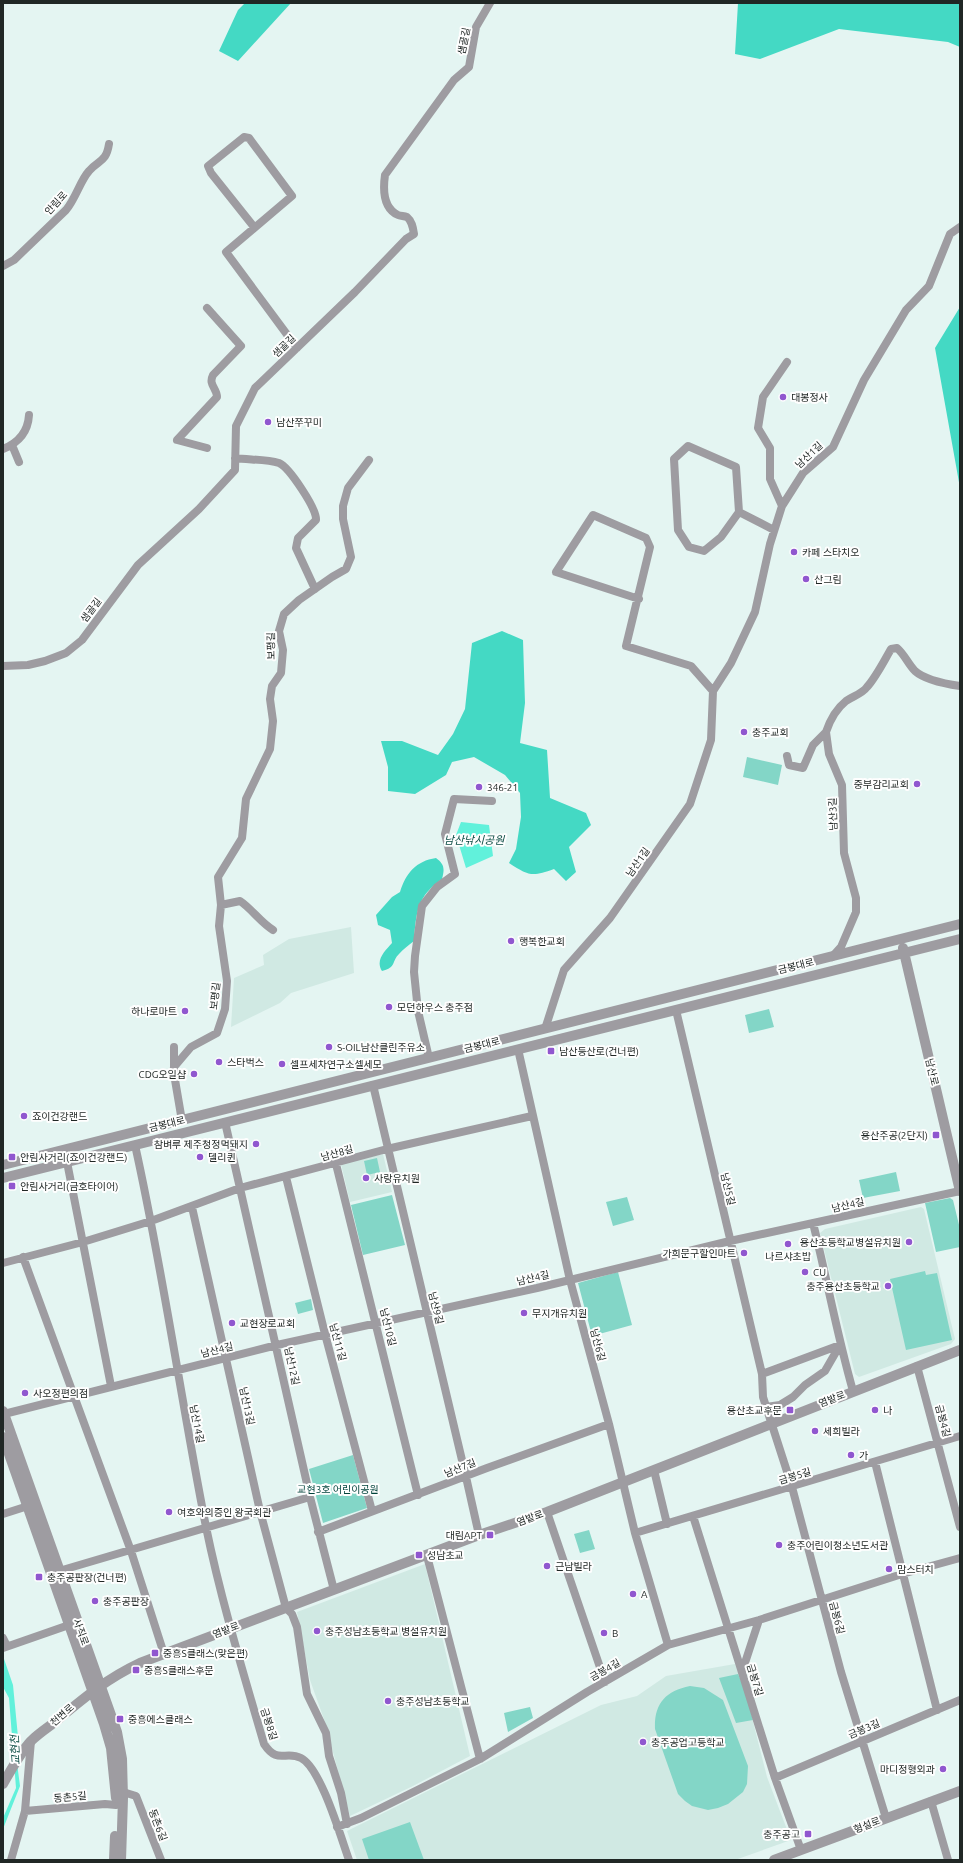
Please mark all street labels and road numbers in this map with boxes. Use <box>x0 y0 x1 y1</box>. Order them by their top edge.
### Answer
street label: 샘골길 <box>456 26 472 56</box>
street label: 안림로 <box>43 189 69 217</box>
street label: 샘골길 <box>270 332 298 360</box>
street label: 남산1길 <box>793 440 825 470</box>
street label: 샘골길 <box>78 596 104 624</box>
street label: 보평길 <box>265 632 277 660</box>
street label: 남산3길 <box>827 797 839 831</box>
street label: 남산1길 <box>624 845 652 879</box>
street label: 금봉대로 <box>777 956 815 976</box>
street label: 보평길 <box>208 982 222 1010</box>
street label: 금봉대로 <box>463 1035 501 1055</box>
street label: 남산로 <box>924 1057 940 1087</box>
street label: 금봉대로 <box>148 1114 186 1134</box>
street label: 남산8길 <box>320 1143 354 1163</box>
street label: 남산5길 <box>719 1172 737 1206</box>
street label: 남산4길 <box>831 1196 865 1214</box>
street label: 남산4길 <box>516 1269 550 1287</box>
street label: 남산9길 <box>427 1291 445 1325</box>
street label: 남산10길 <box>378 1307 398 1347</box>
street label: 남산11길 <box>328 1322 348 1362</box>
street label: 남산6길 <box>588 1328 608 1362</box>
street label: 남산4길 <box>200 1341 234 1359</box>
street label: 남산12길 <box>283 1346 301 1386</box>
street label: 남산13길 <box>238 1386 256 1426</box>
street label: 염밭로 <box>817 1389 847 1409</box>
street label: 남산14길 <box>188 1404 206 1444</box>
street label: 금봉4길 <box>933 1404 953 1438</box>
street label: 남산7길 <box>443 1457 477 1479</box>
street label: 금봉5길 <box>777 1466 813 1486</box>
street label: 염밭로 <box>515 1508 545 1528</box>
street label: 금봉6길 <box>827 1601 847 1635</box>
street label: 사직로 <box>71 1617 91 1647</box>
street label: 염밭로 <box>211 1620 241 1640</box>
street label: 금봉4길 <box>588 1657 622 1683</box>
street label: 금봉7길 <box>745 1662 765 1698</box>
street label: 천변로 <box>48 1702 76 1728</box>
street label: 금봉8길 <box>259 1706 279 1742</box>
street label: 금봉3길 <box>847 1717 881 1741</box>
street label: 동촌5길 <box>53 1790 87 1804</box>
street label: 동촌6길 <box>147 1808 169 1842</box>
street label: 형설로 <box>852 1815 882 1835</box>

